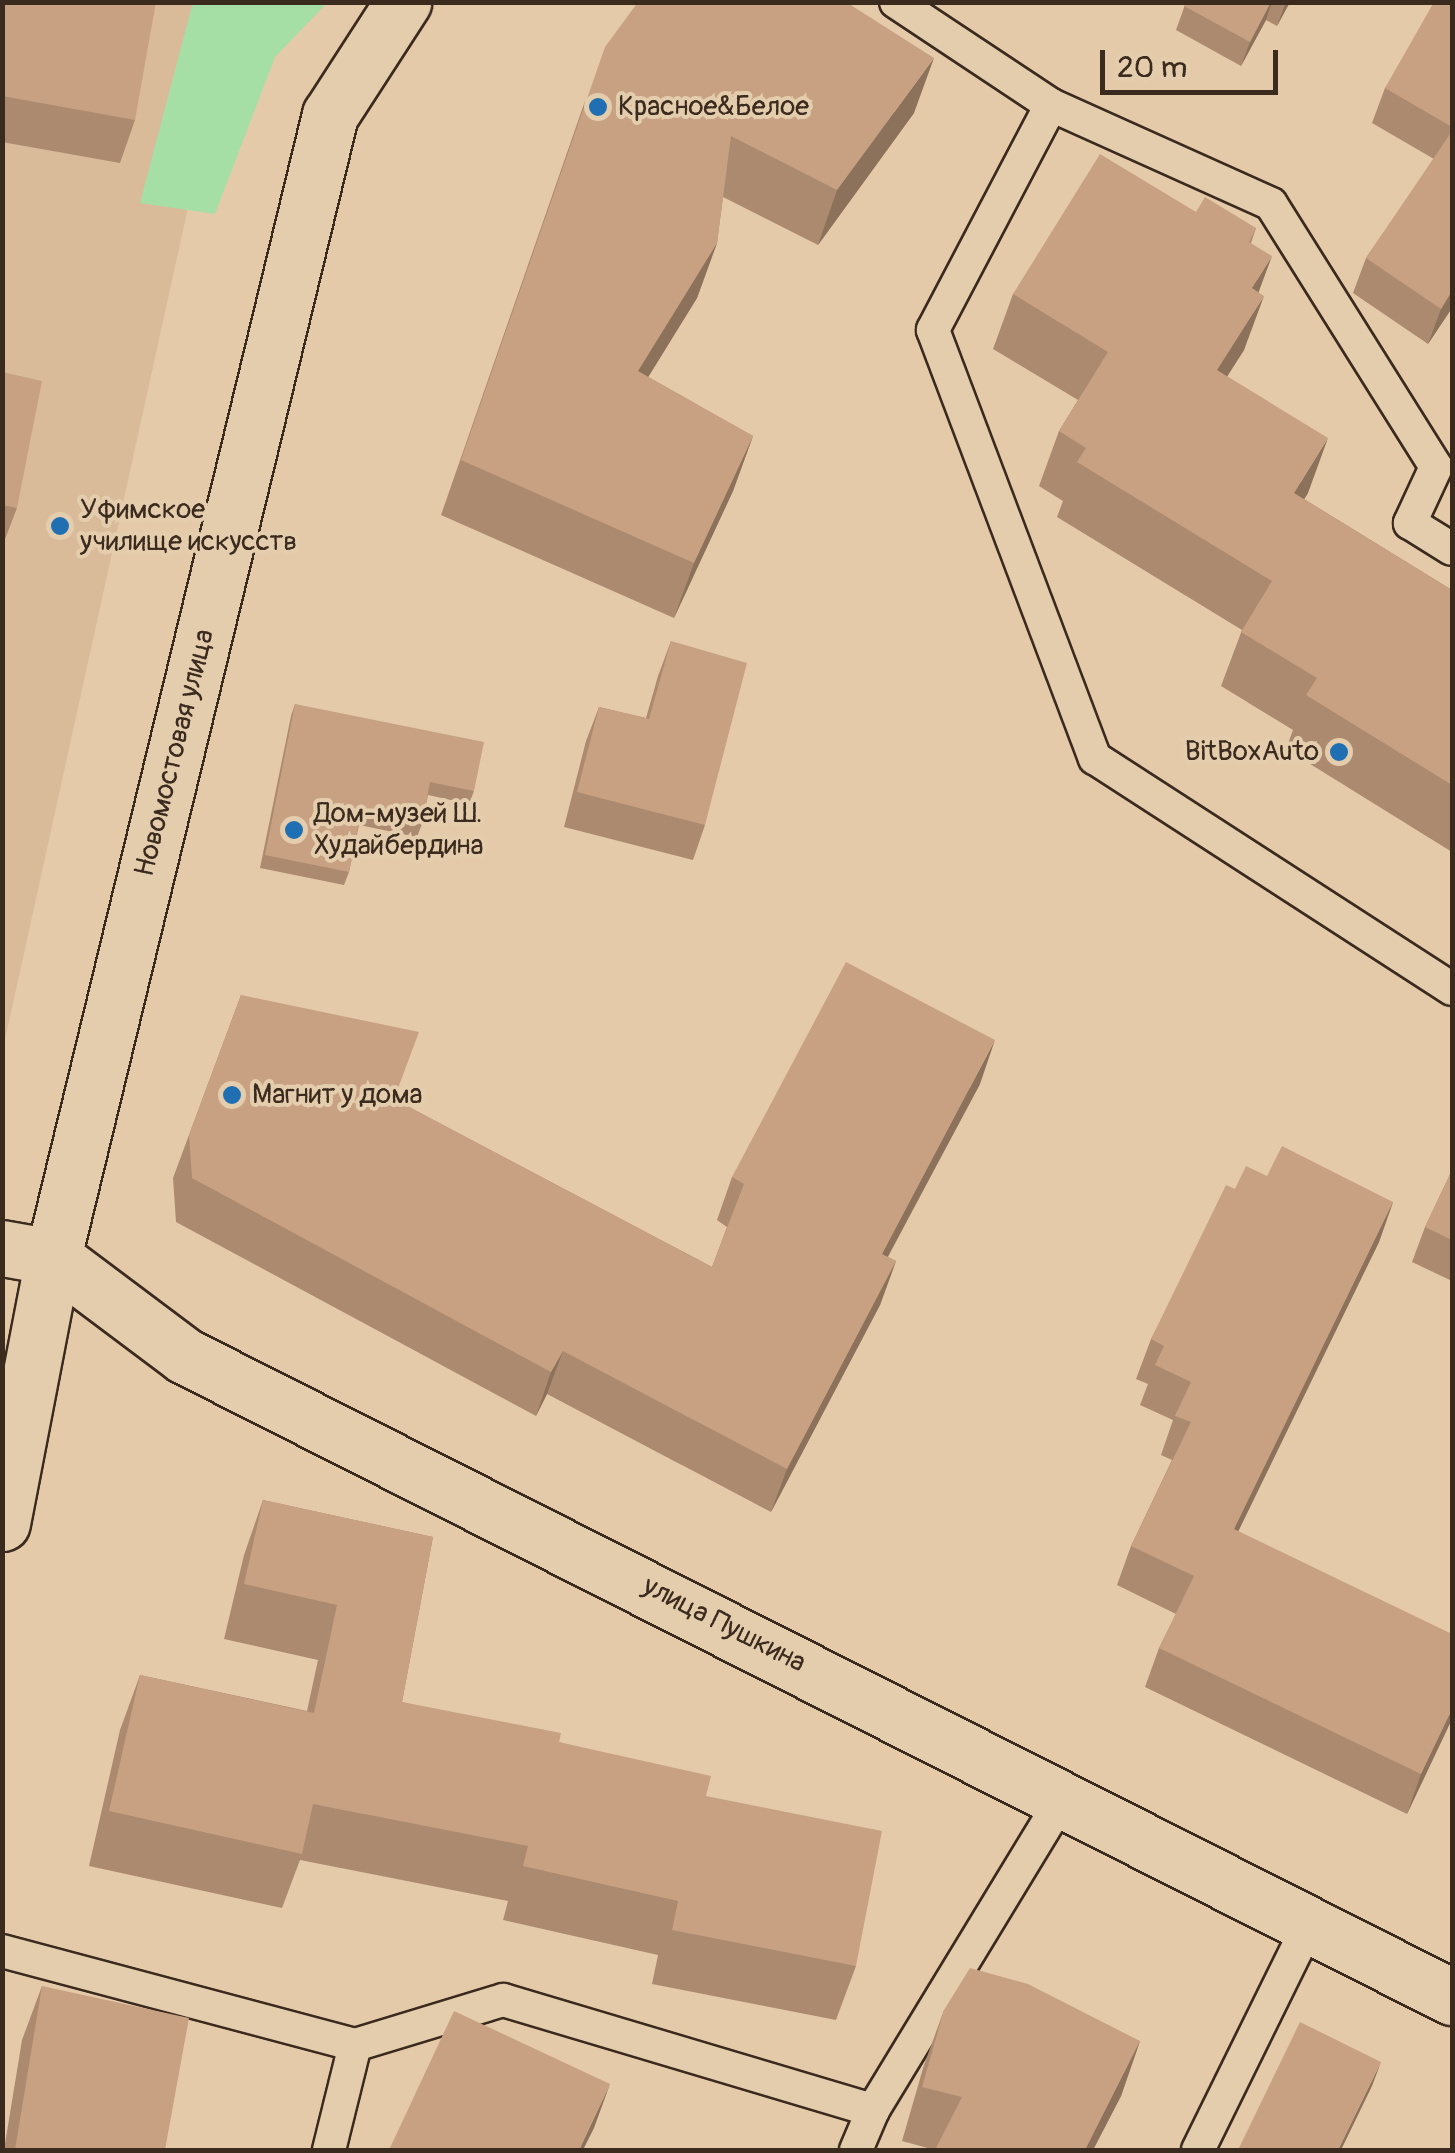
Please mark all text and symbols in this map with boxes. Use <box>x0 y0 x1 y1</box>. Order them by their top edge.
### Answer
scale bar <box>1105 30 1282 92</box>
text: 20 m <box>1117 49 1187 86</box>
place label: Красное&Белое <box>618 90 809 124</box>
marker: Красное&Белое <box>587 96 609 118</box>
place label: Уфимское училище искусств <box>80 493 297 559</box>
marker: Уфимское училище искусств <box>49 515 71 537</box>
street label: Новомостовая улица <box>128 626 222 880</box>
place label: BitBoxAuto <box>1185 735 1319 769</box>
marker: BitBoxAuto <box>1328 741 1350 763</box>
place label: Дом-музей Ш. Худайбердина <box>314 797 484 863</box>
marker: Дом-музей Ш. Худайбердина <box>283 819 305 841</box>
place label: Магнит у дома <box>252 1078 423 1112</box>
marker: Магнит у дома <box>221 1084 243 1106</box>
street label: улица Пушкина <box>637 1570 811 1680</box>

